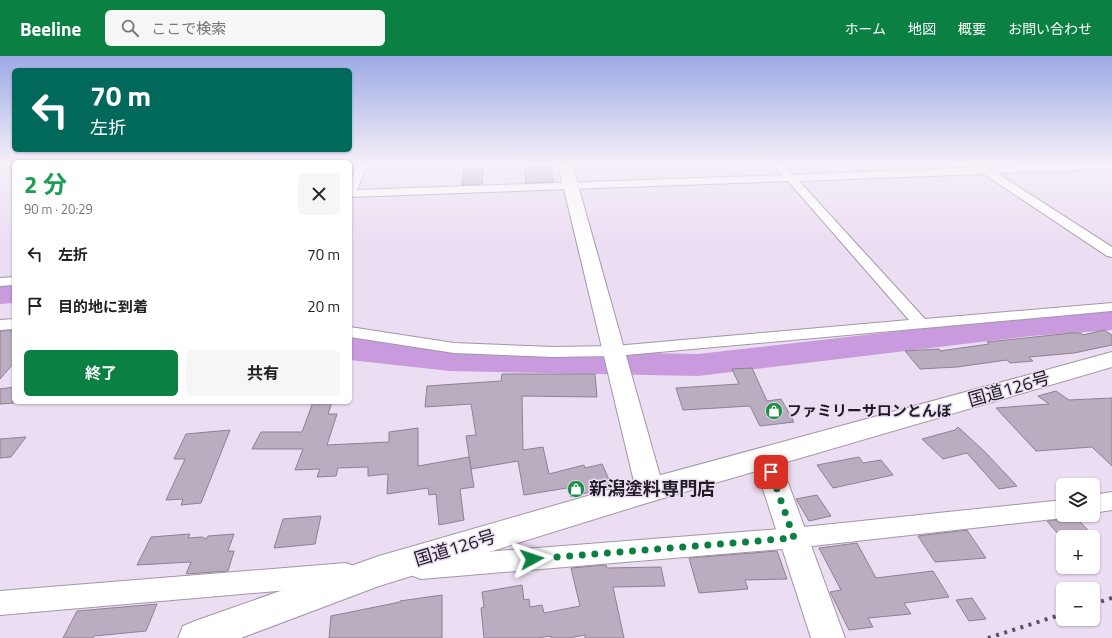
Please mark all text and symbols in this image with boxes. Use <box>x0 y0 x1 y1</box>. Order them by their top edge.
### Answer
search box <box>105 10 385 46</box>
text: Beeline <box>20 14 81 43</box>
icon: search <box>119 17 141 39</box>
text: ここで検索 <box>151 17 226 40</box>
text: ホーム <box>844 18 886 39</box>
text: 地図 <box>908 18 936 39</box>
text: 概要 <box>958 18 986 39</box>
text: お問い合わせ <box>1008 18 1092 39</box>
text: 70 m <box>90 74 151 117</box>
icon: left <box>24 84 76 136</box>
text: 左折 <box>90 114 126 141</box>
text: 2 分 <box>24 166 67 202</box>
button: close <box>298 173 340 215</box>
text: 90 m · 20:29 <box>24 199 93 219</box>
icon: left <box>24 243 46 265</box>
text: 左折 <box>58 243 88 266</box>
text: 70 m <box>307 243 340 266</box>
icon: arrive <box>24 295 46 317</box>
text: 目的地に到着 <box>58 295 148 318</box>
text: 20 m <box>307 295 340 318</box>
button: 終了 <box>24 350 178 396</box>
button: 共有 <box>186 350 340 396</box>
street label: 国道126号 <box>965 364 1053 413</box>
place label: ファミリーサロンとんぼ <box>787 399 952 422</box>
shop icon: ファミリーサロンとんぼ <box>764 401 784 421</box>
pin <box>754 455 788 489</box>
icon: arrive <box>760 461 782 483</box>
place label: 新潟塗料専門店 <box>589 475 715 502</box>
map controls <box>1056 478 1100 626</box>
button: layers <box>1056 478 1100 522</box>
shop icon: 新潟塗料専門店 <box>566 479 586 499</box>
street label: 国道126号 <box>411 522 499 573</box>
button: + <box>1056 530 1100 574</box>
position arrow <box>511 538 553 580</box>
button: − <box>1056 582 1100 626</box>

